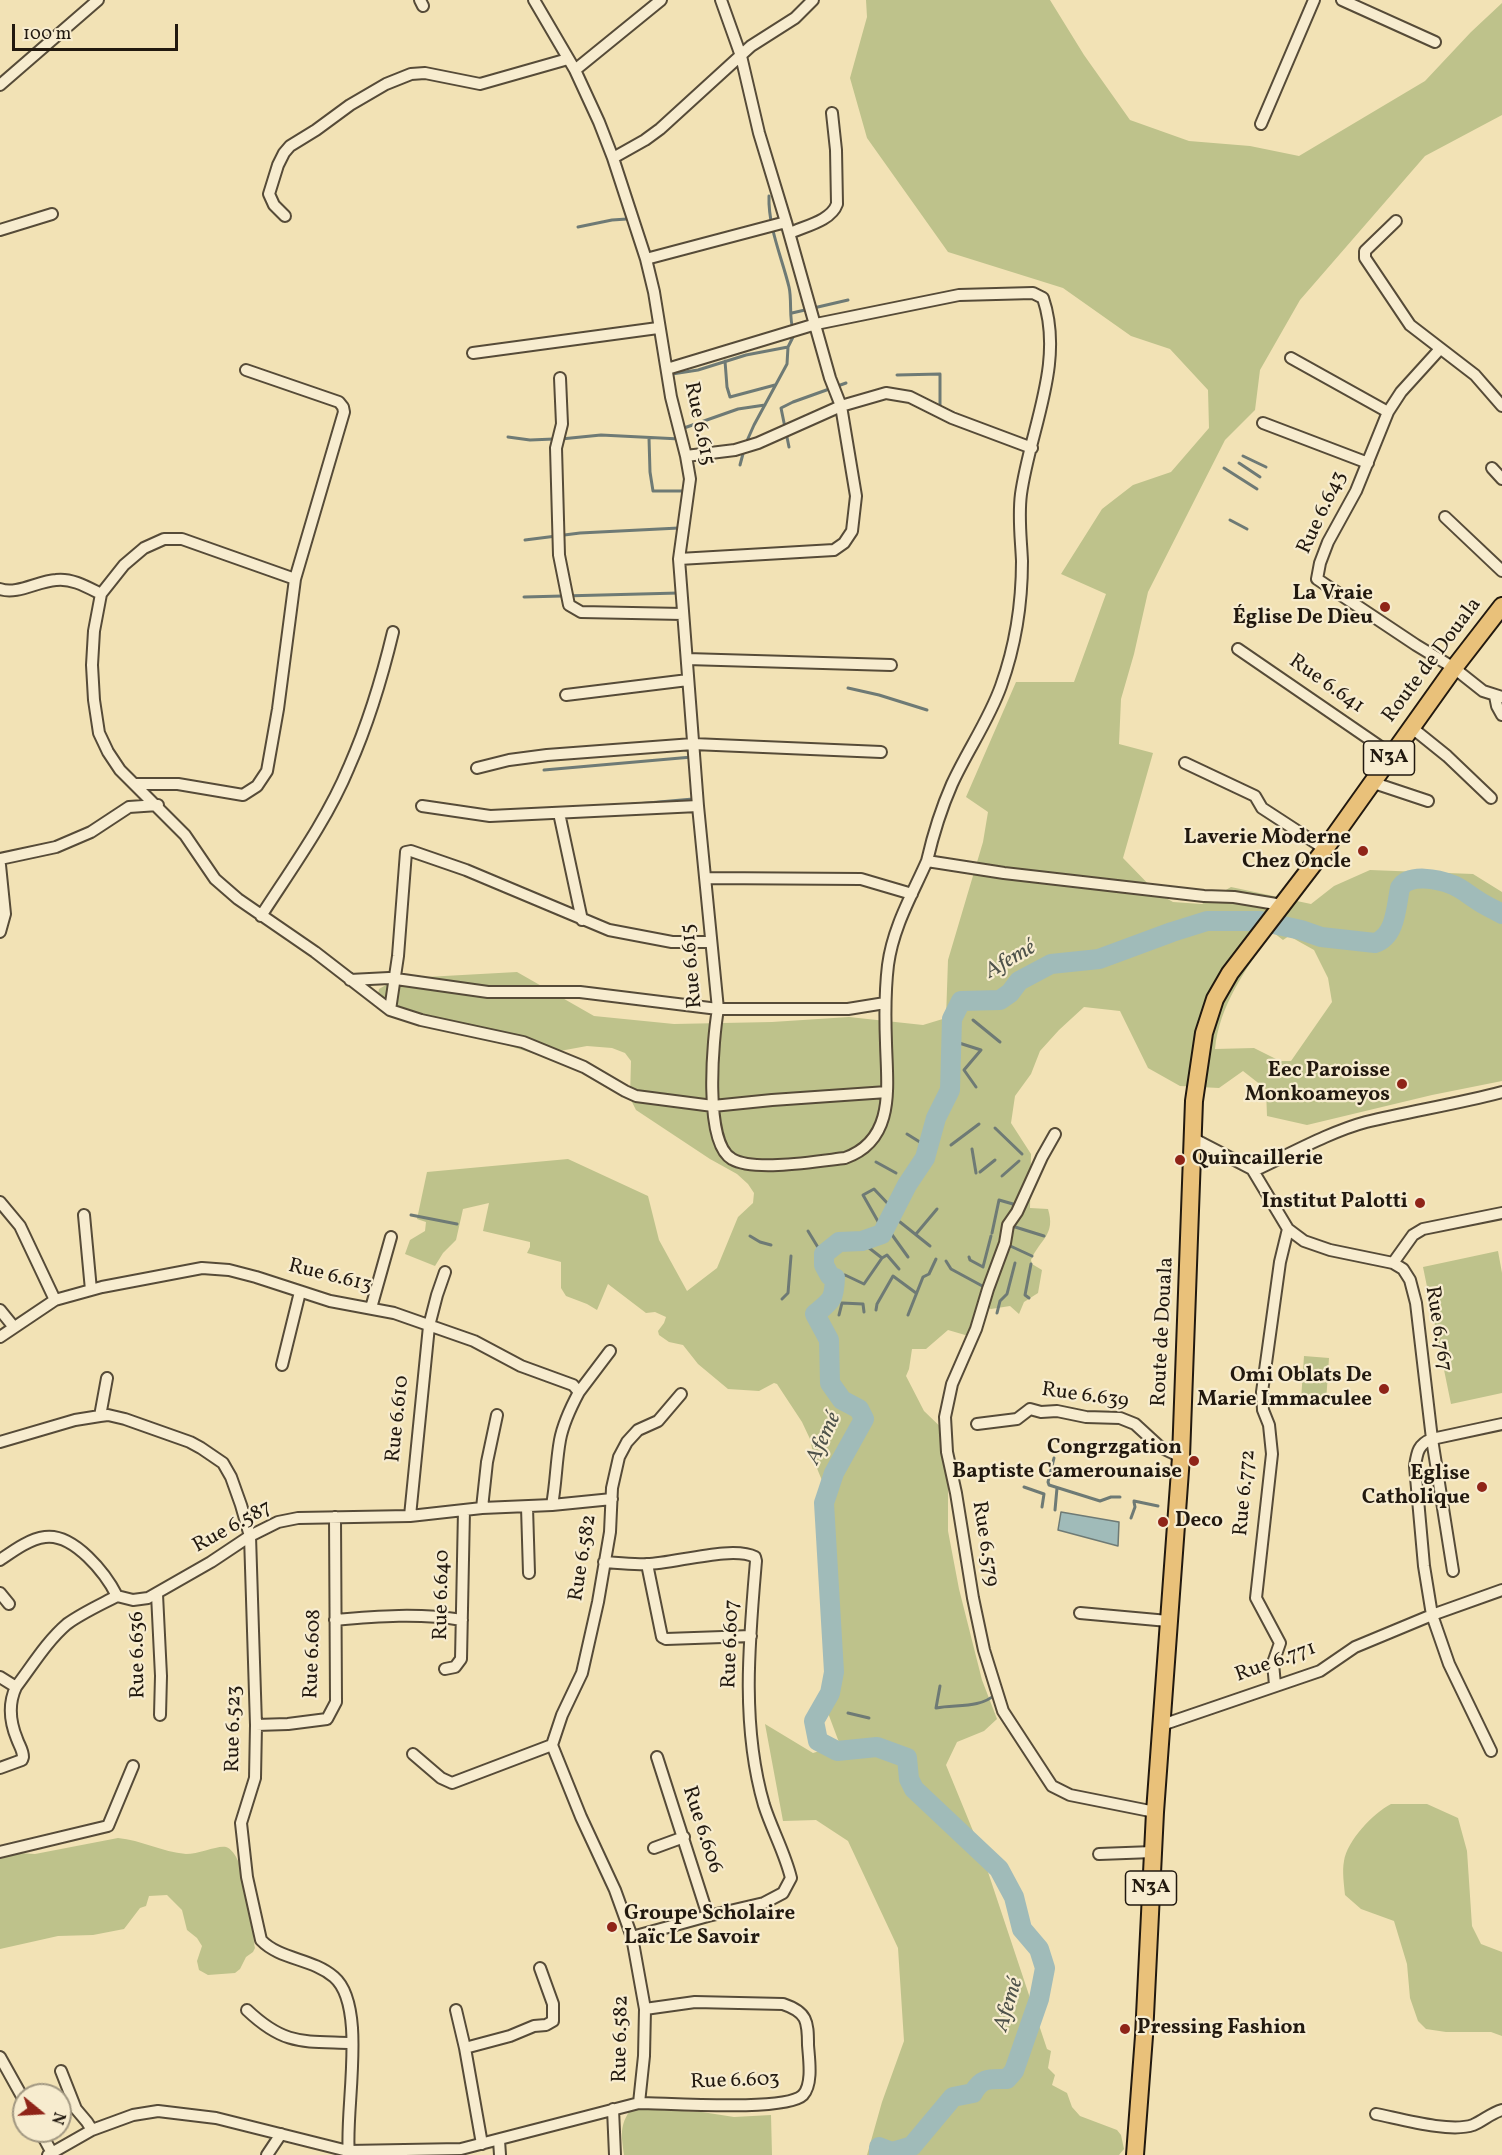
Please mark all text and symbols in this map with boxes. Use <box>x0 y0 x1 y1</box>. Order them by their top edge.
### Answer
scale bar <box>15 12 182 50</box>
text: 100 m <box>23 22 72 47</box>
street label: Rue 6.615 <box>677 380 719 468</box>
street label: Rue 6.643 <box>1293 468 1353 558</box>
place label: La Vraie Église De Dieu <box>1233 582 1373 632</box>
street label: Route de Douala <box>1378 594 1488 728</box>
marker: La Vraie Église De Dieu <box>1378 600 1392 614</box>
street label: Rue 6.641 <box>1283 650 1369 720</box>
road number: N3A <box>1364 741 1414 775</box>
place label: Laverie Moderne Chez Oncle <box>1184 826 1351 876</box>
marker: Laverie Moderne Chez Oncle <box>1356 844 1370 858</box>
street label: Rue 6.615 <box>677 923 709 1009</box>
water label: Afemé <box>981 936 1041 986</box>
place label: Eec Paroisse Monkoameyos <box>1245 1059 1390 1109</box>
marker: Eec Paroisse Monkoameyos <box>1395 1077 1409 1091</box>
place label: Quincaillerie <box>1192 1147 1323 1173</box>
marker: Quincaillerie <box>1173 1153 1187 1167</box>
place label: Institut Palotti <box>1261 1190 1408 1216</box>
marker: Institut Palotti <box>1413 1196 1427 1210</box>
street label: Rue 6.613 <box>285 1254 375 1300</box>
street label: Route de Douala <box>1147 1257 1181 1407</box>
street label: Rue 6.767 <box>1418 1284 1456 1374</box>
place label: Omi Oblats De Marie Immaculee <box>1197 1364 1372 1414</box>
street label: Rue 6.610 <box>382 1374 416 1464</box>
street label: Rue 6.639 <box>1040 1378 1130 1416</box>
marker: Omi Oblats De Marie Immaculee <box>1377 1382 1391 1396</box>
water label: Afemé <box>802 1409 848 1469</box>
place label: Congrzgation Baptiste Camerounaise <box>952 1436 1182 1486</box>
street label: Rue 6.772 <box>1230 1449 1262 1537</box>
marker: Congrzgation Baptiste Camerounaise <box>1187 1454 1201 1468</box>
place label: Eglise Catholique <box>1362 1462 1470 1512</box>
marker: Eglise Catholique <box>1475 1480 1489 1494</box>
street label: Rue 6.587 <box>189 1496 277 1560</box>
street label: Rue 6.579 <box>965 1499 1003 1589</box>
place label: Deco <box>1175 1509 1223 1535</box>
street label: Rue 6.582 <box>565 1513 603 1603</box>
marker: Deco <box>1156 1515 1170 1529</box>
street label: Rue 6.640 <box>430 1549 456 1641</box>
street label: Rue 6.607 <box>718 1599 746 1689</box>
street label: Rue 6.608 <box>300 1609 328 1699</box>
street label: Rue 6.636 <box>126 1611 152 1699</box>
street label: Rue 6.771 <box>1232 1637 1320 1689</box>
street label: Rue 6.523 <box>222 1685 248 1773</box>
street label: Rue 6.606 <box>675 1783 727 1877</box>
road number: N3A <box>1126 1871 1176 1905</box>
place label: Groupe Scholaire Laïc Le Savoir <box>624 1902 795 1952</box>
marker: Groupe Scholaire Laïc Le Savoir <box>605 1920 619 1934</box>
water label: Afemé <box>989 1975 1031 2035</box>
street label: Rue 6.582 <box>609 1995 635 2083</box>
place label: Pressing Fashion <box>1137 2016 1306 2042</box>
marker: Pressing Fashion <box>1118 2022 1132 2036</box>
street label: Rue 6.603 <box>690 2068 780 2096</box>
north arrow <box>12 2083 72 2143</box>
text: N <box>45 2109 69 2127</box>

